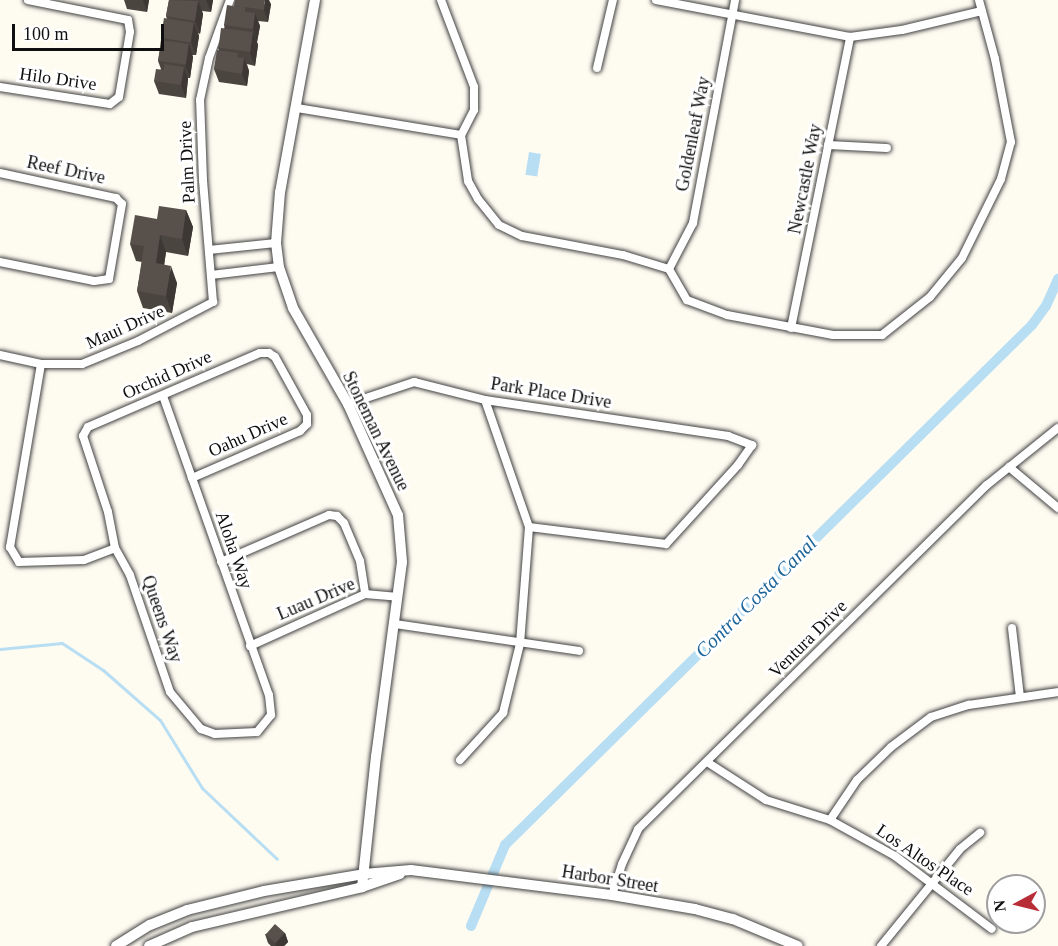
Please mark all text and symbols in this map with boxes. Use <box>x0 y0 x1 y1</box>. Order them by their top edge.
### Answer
scale bar <box>15 12 166 50</box>
text: 100 m <box>23 24 69 44</box>
street label: Hilo Drive <box>18 63 98 95</box>
street label: Goldenleaf Way <box>671 75 715 193</box>
street label: Palm Drive <box>174 120 200 204</box>
street label: Newcastle Way <box>784 122 826 236</box>
street label: Reef Drive <box>25 151 107 189</box>
street label: Maui Drive <box>82 300 168 354</box>
street label: Orchid Drive <box>119 346 215 404</box>
street label: Stoneman Avenue <box>338 367 414 495</box>
street label: Park Place Drive <box>489 373 613 413</box>
street label: Oahu Drive <box>205 408 291 462</box>
street label: Aloha Way <box>211 508 257 592</box>
water label: Contra Costa Canal <box>690 531 822 663</box>
street label: Queens Way <box>137 572 187 666</box>
street label: Luau Drive <box>274 573 358 625</box>
street label: Ventura Drive <box>764 595 852 683</box>
street label: Los Altos Place <box>872 819 978 901</box>
street label: Harbor Street <box>560 861 660 897</box>
north arrow <box>986 874 1046 934</box>
text: N <box>990 899 1009 913</box>

